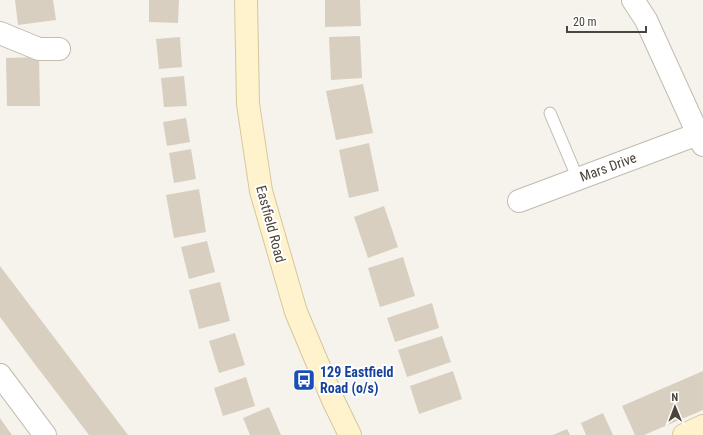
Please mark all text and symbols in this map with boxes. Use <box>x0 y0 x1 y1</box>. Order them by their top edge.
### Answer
scale bar <box>567 8 646 34</box>
text: 20 m <box>573 15 597 29</box>
street label: Mars Drive <box>578 149 639 185</box>
street label: Eastfield Road <box>253 184 289 264</box>
place label: 129 Eastfield Road (o/s) <box>320 364 393 397</box>
bus stop icon: 129 Eastfield Road (o/s) <box>291 367 317 393</box>
north arrow <box>655 387 695 427</box>
text: N <box>671 391 679 404</box>

